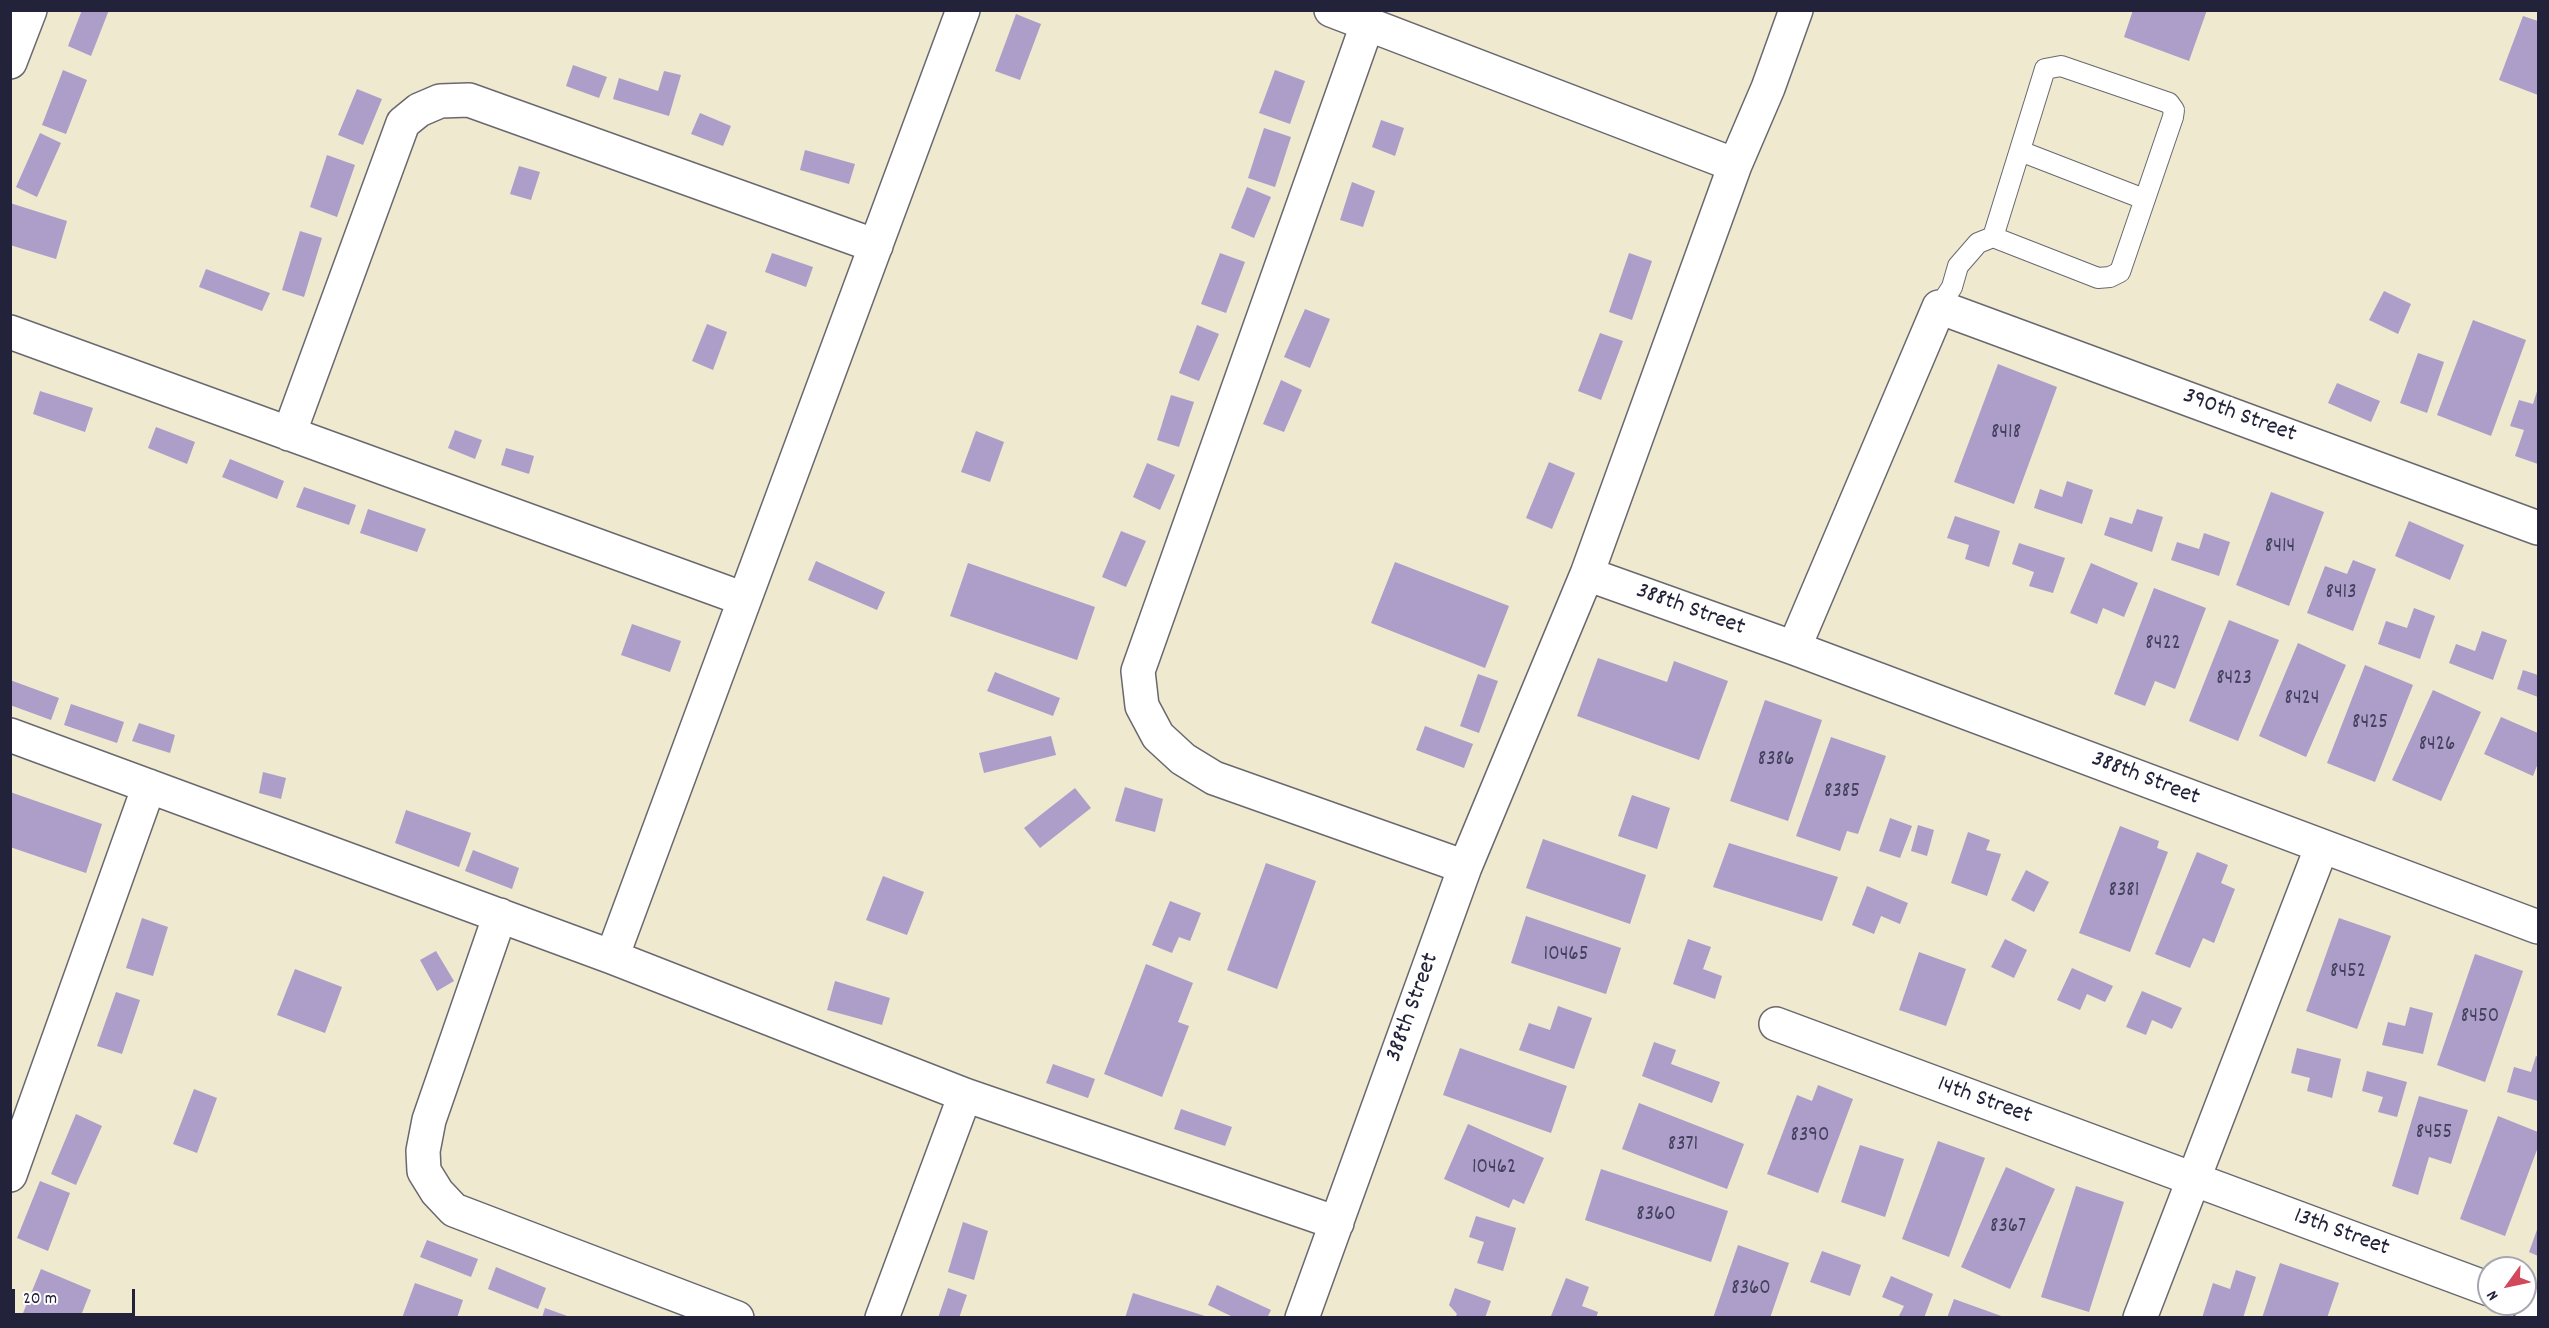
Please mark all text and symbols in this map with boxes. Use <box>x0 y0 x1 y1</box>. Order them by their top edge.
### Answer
street label: 390th Street <box>2178 383 2300 451</box>
house number: 8418 <box>1991 421 2021 447</box>
house number: 8414 <box>2265 535 2295 561</box>
street label: 388th Street <box>1632 578 1748 644</box>
house number: 8413 <box>2325 581 2357 607</box>
house number: 8422 <box>2145 632 2181 658</box>
house number: 8423 <box>2216 667 2252 693</box>
house number: 8424 <box>2284 687 2320 713</box>
house number: 8425 <box>2352 711 2388 737</box>
house number: 8426 <box>2419 733 2455 759</box>
street label: 388th Street <box>2087 746 2203 814</box>
house number: 8386 <box>1758 748 1794 774</box>
house number: 8385 <box>1824 780 1860 806</box>
house number: 8381 <box>2109 879 2139 905</box>
house number: 10465 <box>1544 943 1588 969</box>
street label: 388th Street <box>1381 950 1447 1066</box>
house number: 8452 <box>2330 960 2366 986</box>
house number: 8450 <box>2461 1005 2499 1031</box>
street label: 14th Street <box>1933 1072 2035 1132</box>
house number: 8455 <box>2416 1121 2452 1147</box>
house number: 8390 <box>1791 1124 1829 1150</box>
house number: 8371 <box>1668 1133 1698 1159</box>
house number: 10462 <box>1472 1156 1516 1182</box>
house number: 8360 <box>1636 1203 1676 1229</box>
street label: 13th Street <box>2289 1203 2393 1265</box>
house number: 8367 <box>1990 1215 2026 1241</box>
north arrow <box>2477 1256 2537 1316</box>
scale bar <box>15 1277 138 1315</box>
house number: 8360 <box>1731 1277 1771 1303</box>
text: N <box>2481 1285 2505 1305</box>
text: 20 m <box>23 1287 57 1312</box>

